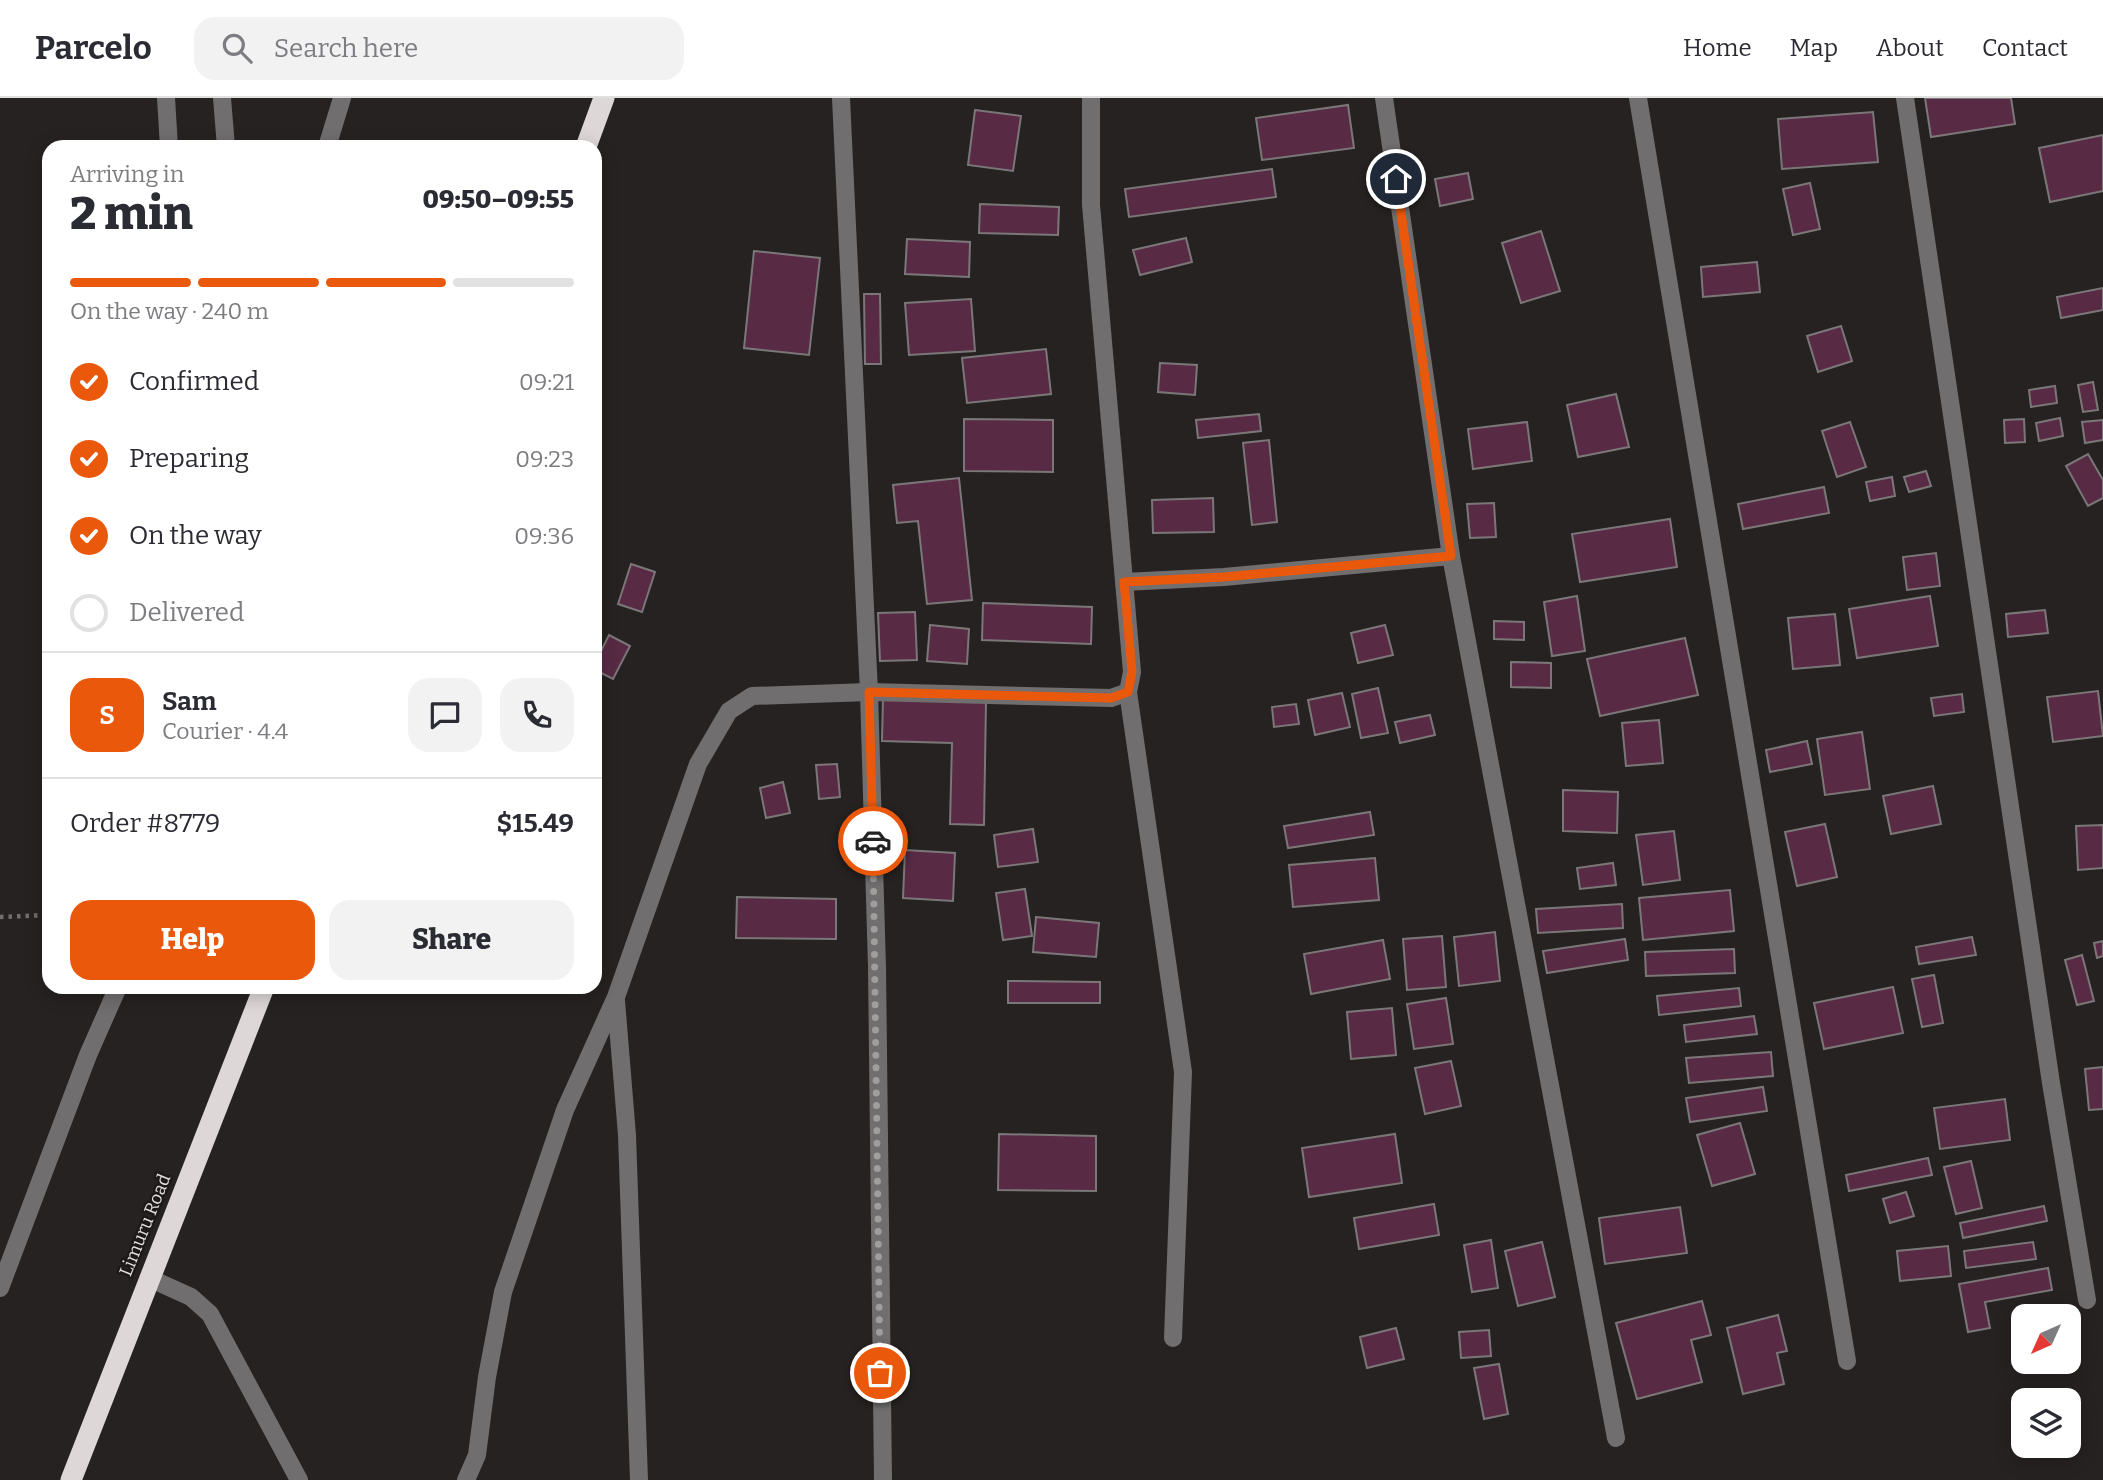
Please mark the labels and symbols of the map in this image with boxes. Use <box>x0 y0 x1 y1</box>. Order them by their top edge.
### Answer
pin <box>1366 149 1426 209</box>
courier <box>838 806 908 876</box>
street label: Limuru Road <box>115 1170 176 1279</box>
north arrow <box>2011 1304 2081 1374</box>
pin <box>850 1343 910 1403</box>

